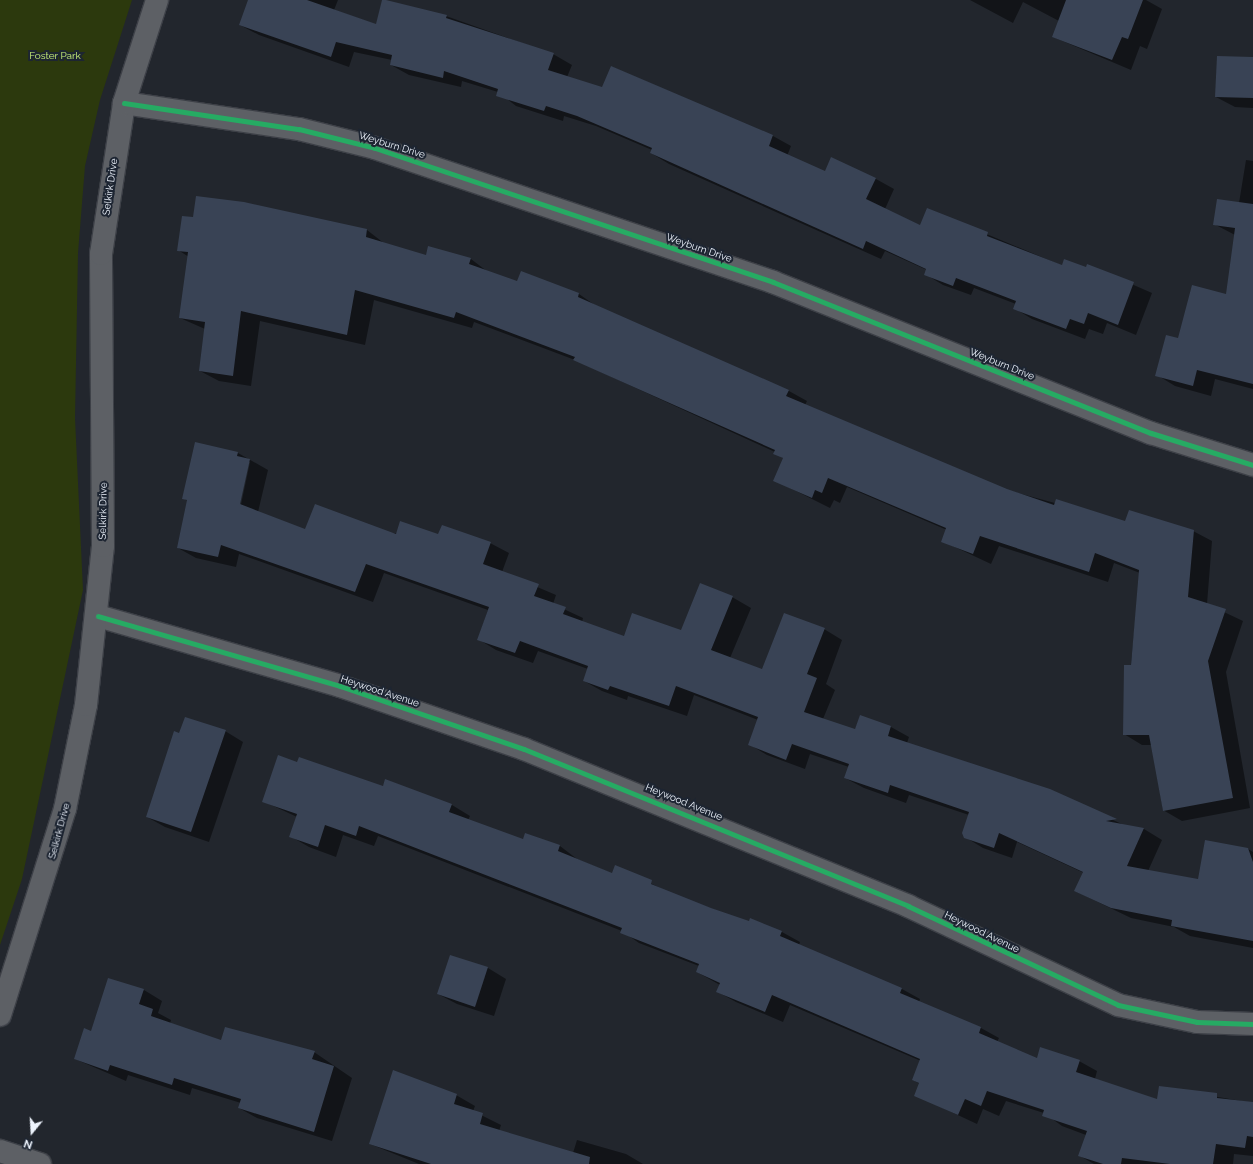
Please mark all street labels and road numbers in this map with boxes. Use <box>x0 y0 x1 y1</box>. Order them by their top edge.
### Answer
street label: Weyburn Drive <box>357 129 427 161</box>
street label: Selkirk Drive <box>100 158 120 216</box>
street label: Weyburn Drive <box>665 231 733 265</box>
street label: Weyburn Drive <box>968 346 1036 382</box>
street label: Selkirk Drive <box>97 482 109 540</box>
street label: Heywood Avenue <box>339 673 421 709</box>
street label: Heywood Avenue <box>644 781 724 823</box>
street label: Selkirk Drive <box>46 802 72 860</box>
street label: Heywood Avenue <box>942 909 1022 955</box>

